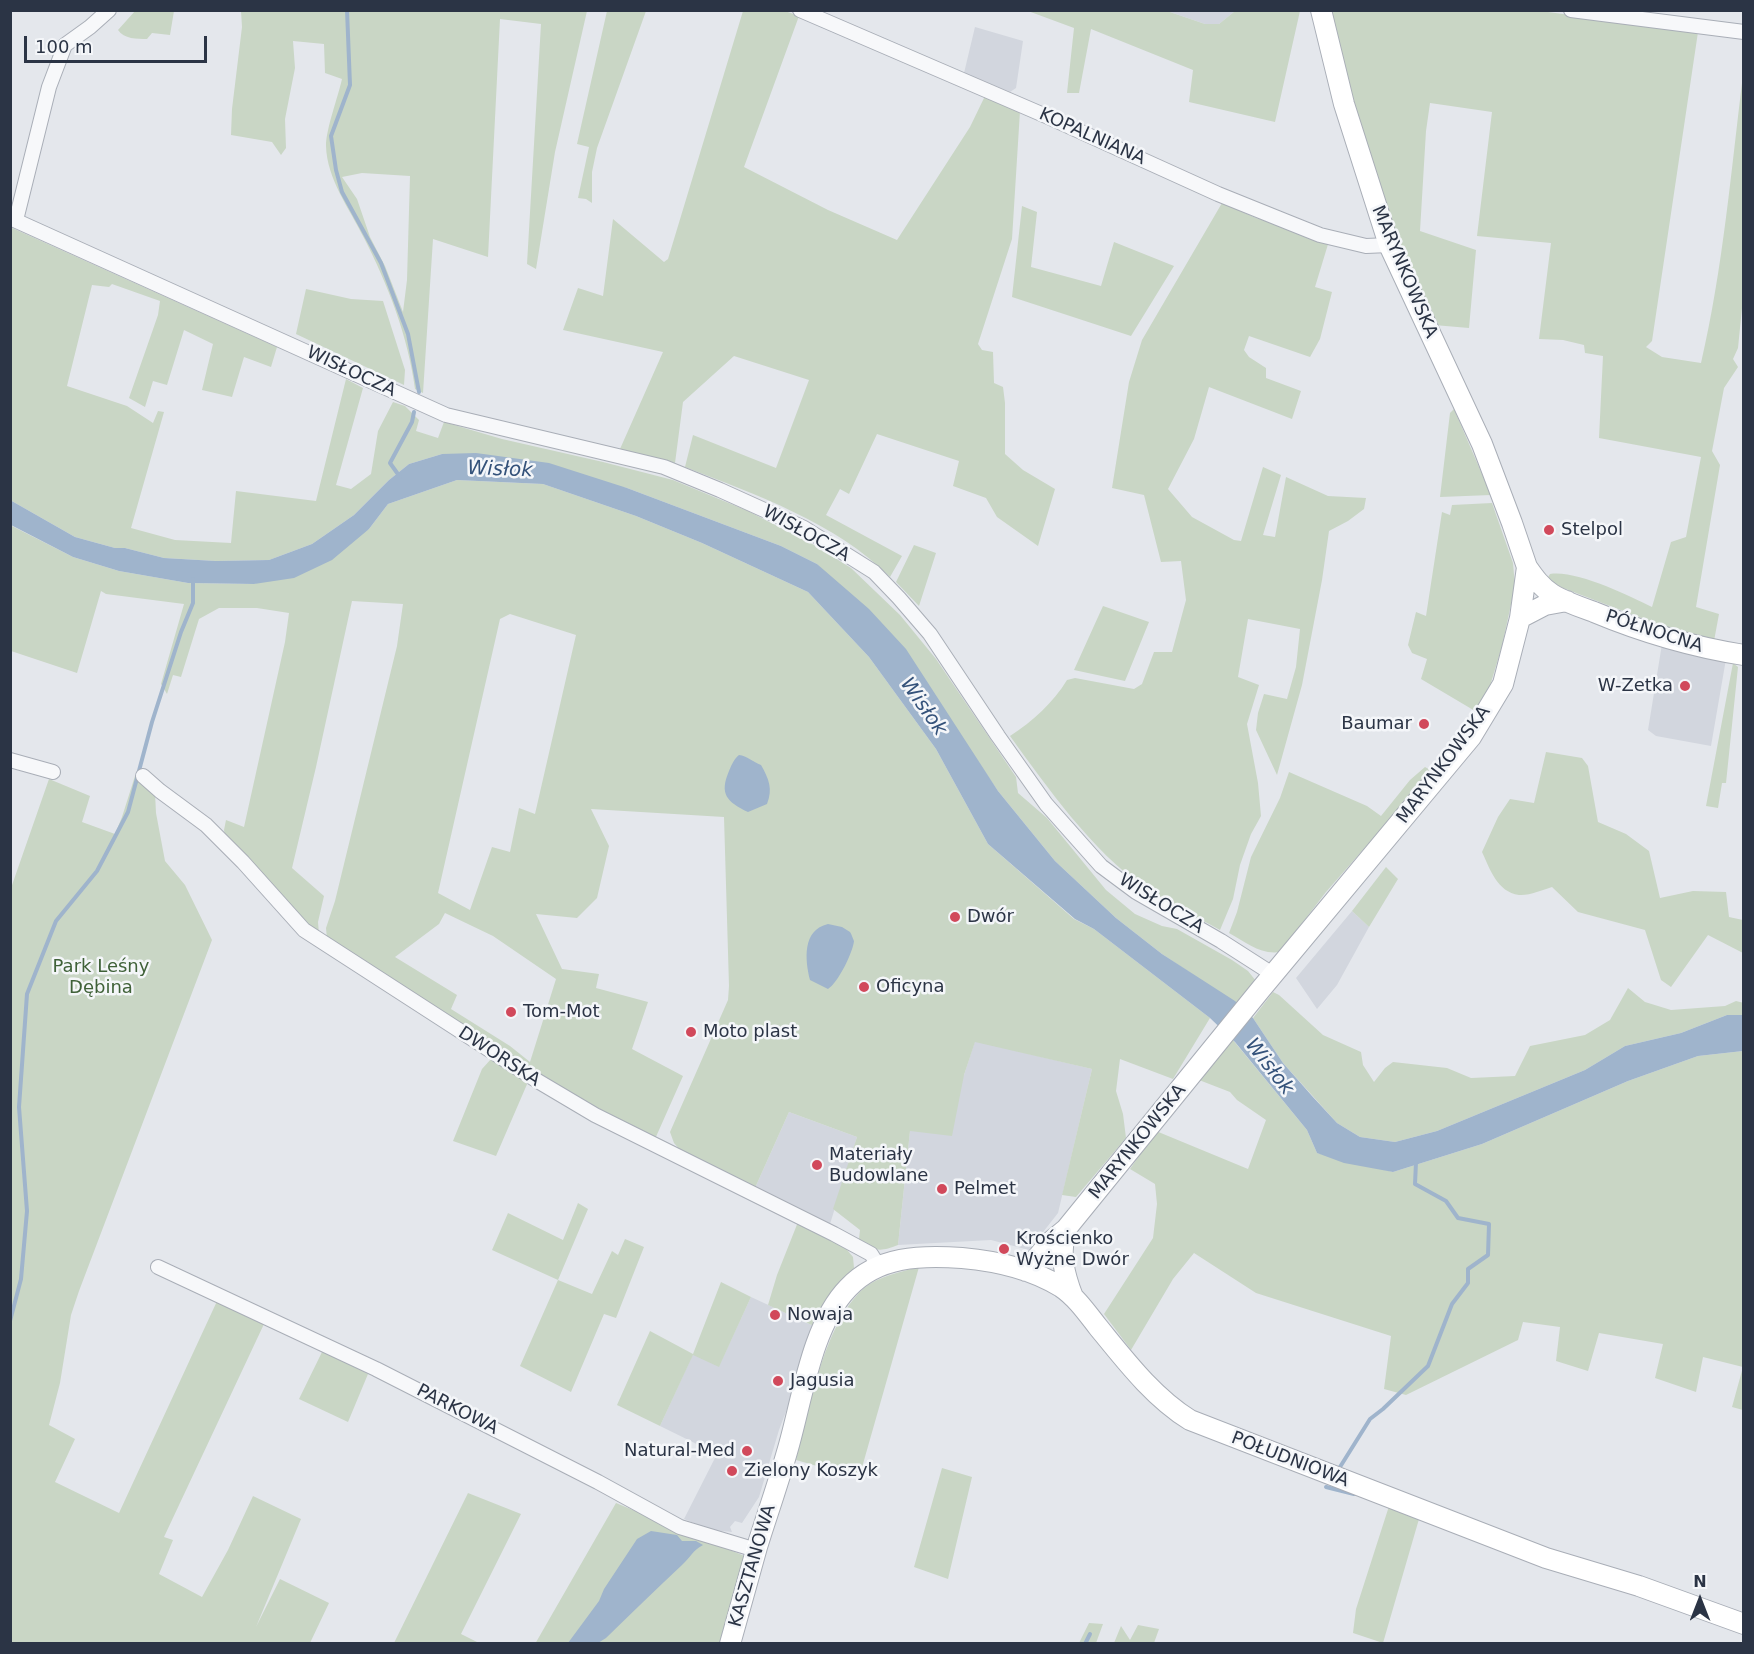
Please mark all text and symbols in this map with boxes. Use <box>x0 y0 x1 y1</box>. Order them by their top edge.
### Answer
scale bar <box>27 24 210 62</box>
text: 100 m <box>35 36 93 57</box>
street label: KOPALNIANA <box>1036 104 1148 170</box>
street label: MARYNKOWSKA <box>1366 203 1442 341</box>
street label: WISŁOCZA <box>303 342 399 402</box>
water label: Wisłok <box>467 457 533 483</box>
street label: WISŁOCZA <box>759 501 853 567</box>
place label: Stelpol <box>1561 519 1623 541</box>
marker: Stelpol <box>1542 523 1556 537</box>
street label: PÓŁNOCNA <box>1603 606 1705 658</box>
water label: Wisłok <box>894 673 952 741</box>
place label: W-Zetka <box>1598 675 1673 697</box>
marker: W-Zetka <box>1678 679 1692 693</box>
street label: MARYNKOWSKA <box>1393 702 1495 828</box>
place label: Baumar <box>1341 713 1412 735</box>
marker: Baumar <box>1417 717 1431 731</box>
street label: WISŁOCZA <box>1115 869 1207 939</box>
place label: Dwór <box>967 906 1014 928</box>
marker: Dwór <box>948 910 962 924</box>
park label: Park Leśny Dębina <box>53 956 149 998</box>
place label: Oficyna <box>876 976 944 998</box>
marker: Oficyna <box>857 980 871 994</box>
place label: Tom-Mot <box>523 1001 600 1023</box>
marker: Tom-Mot <box>504 1005 518 1019</box>
place label: Moto plast <box>703 1021 797 1043</box>
street label: DWORSKA <box>454 1022 544 1092</box>
marker: Moto plast <box>684 1025 698 1039</box>
water label: Wisłok <box>1239 1034 1299 1100</box>
street label: MARYNKOWSKA <box>1085 1080 1191 1204</box>
place label: Materiały Budowlane <box>829 1144 928 1186</box>
marker: Materiały Budowlane <box>810 1158 824 1172</box>
place label: Pelmet <box>954 1178 1016 1200</box>
marker: Pelmet <box>935 1182 949 1196</box>
place label: Krościenko Wyżne Dwór <box>1016 1228 1129 1270</box>
marker: Krościenko Wyżne Dwór <box>997 1242 1011 1256</box>
place label: Nowaja <box>787 1304 853 1326</box>
marker: Nowaja <box>768 1308 782 1322</box>
place label: Jagusia <box>790 1370 855 1392</box>
marker: Jagusia <box>771 1374 785 1388</box>
street label: PARKOWA <box>413 1380 501 1440</box>
street label: POŁUDNIOWA <box>1228 1428 1352 1492</box>
place label: Natural-Med <box>624 1440 735 1462</box>
marker: Natural-Med <box>740 1444 754 1458</box>
place label: Zielony Koszyk <box>744 1460 878 1482</box>
marker: Zielony Koszyk <box>725 1464 739 1478</box>
street label: KASZTANOWA <box>725 1502 781 1630</box>
north arrow <box>1670 1570 1730 1630</box>
text: N <box>1693 1572 1707 1591</box>

